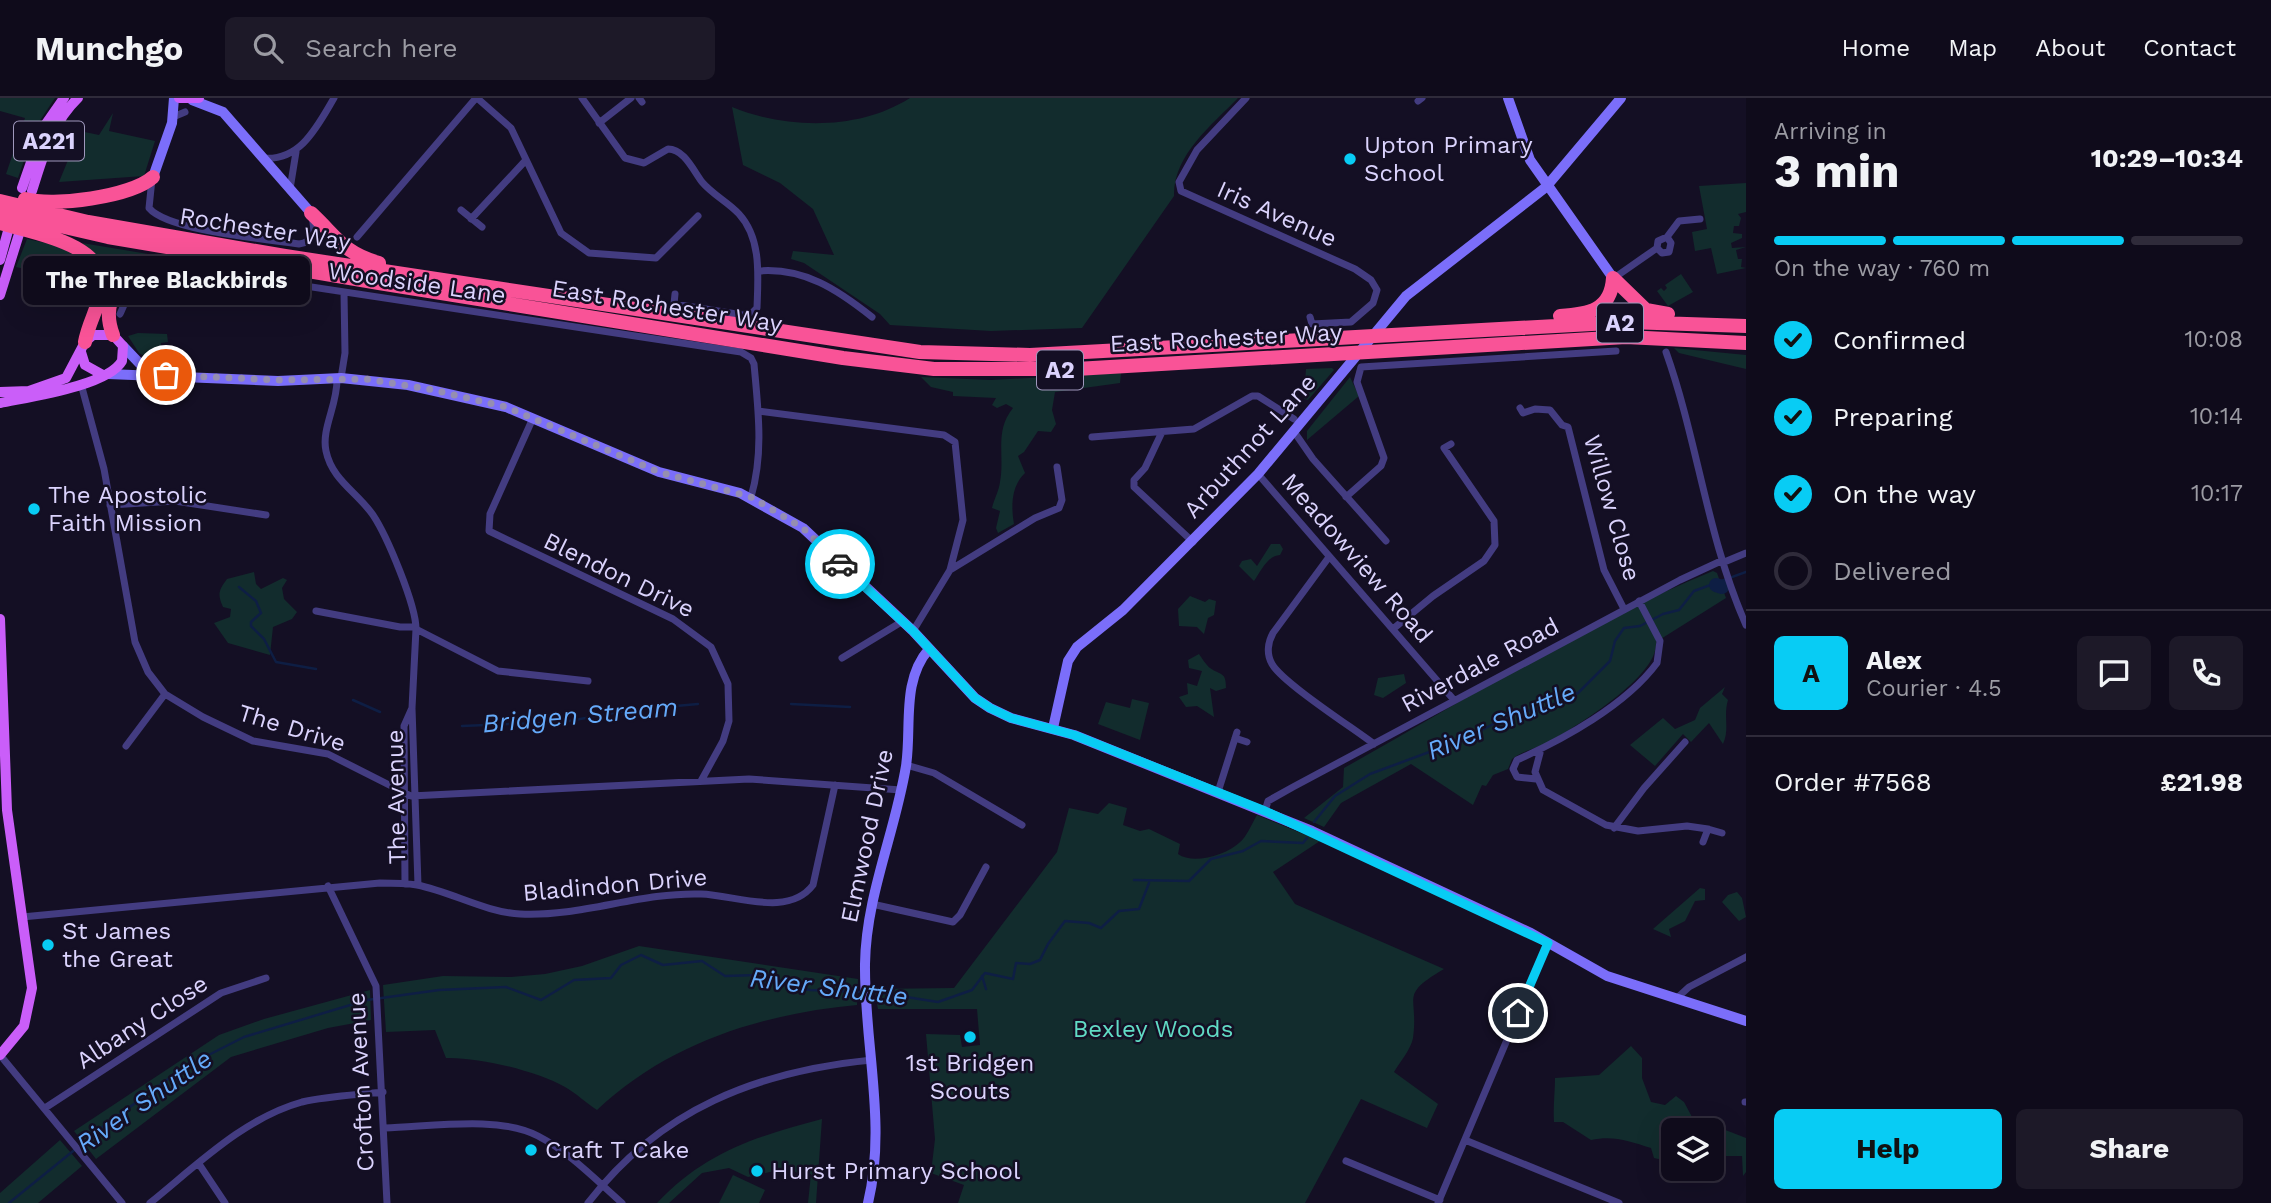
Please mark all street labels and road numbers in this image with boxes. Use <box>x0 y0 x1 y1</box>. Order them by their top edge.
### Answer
road number: A221 <box>14 122 84 160</box>
street label: Iris Avenue <box>1213 175 1341 253</box>
street label: Rochester Way <box>177 202 353 256</box>
street label: Woodside Lane <box>326 257 508 309</box>
street label: East Rochester Way <box>550 274 785 338</box>
road number: A2 <box>1597 304 1643 342</box>
street label: East Rochester Way <box>1109 318 1344 358</box>
road number: A2 <box>1037 350 1083 390</box>
street label: Arbuthnot Lane <box>1178 368 1322 524</box>
street label: Willow Close <box>1578 432 1646 584</box>
street label: Meadowview Road <box>1276 467 1438 649</box>
street label: Blendon Drive <box>539 526 699 624</box>
street label: Riverdale Road <box>1396 612 1564 718</box>
street label: The Drive <box>235 698 349 758</box>
street label: The Avenue <box>381 729 411 865</box>
street label: Elmwood Drive <box>835 747 899 925</box>
street label: Bladindon Drive <box>522 863 708 907</box>
street label: Albany Close <box>71 969 213 1075</box>
street label: Crofton Avenue <box>342 992 380 1172</box>

